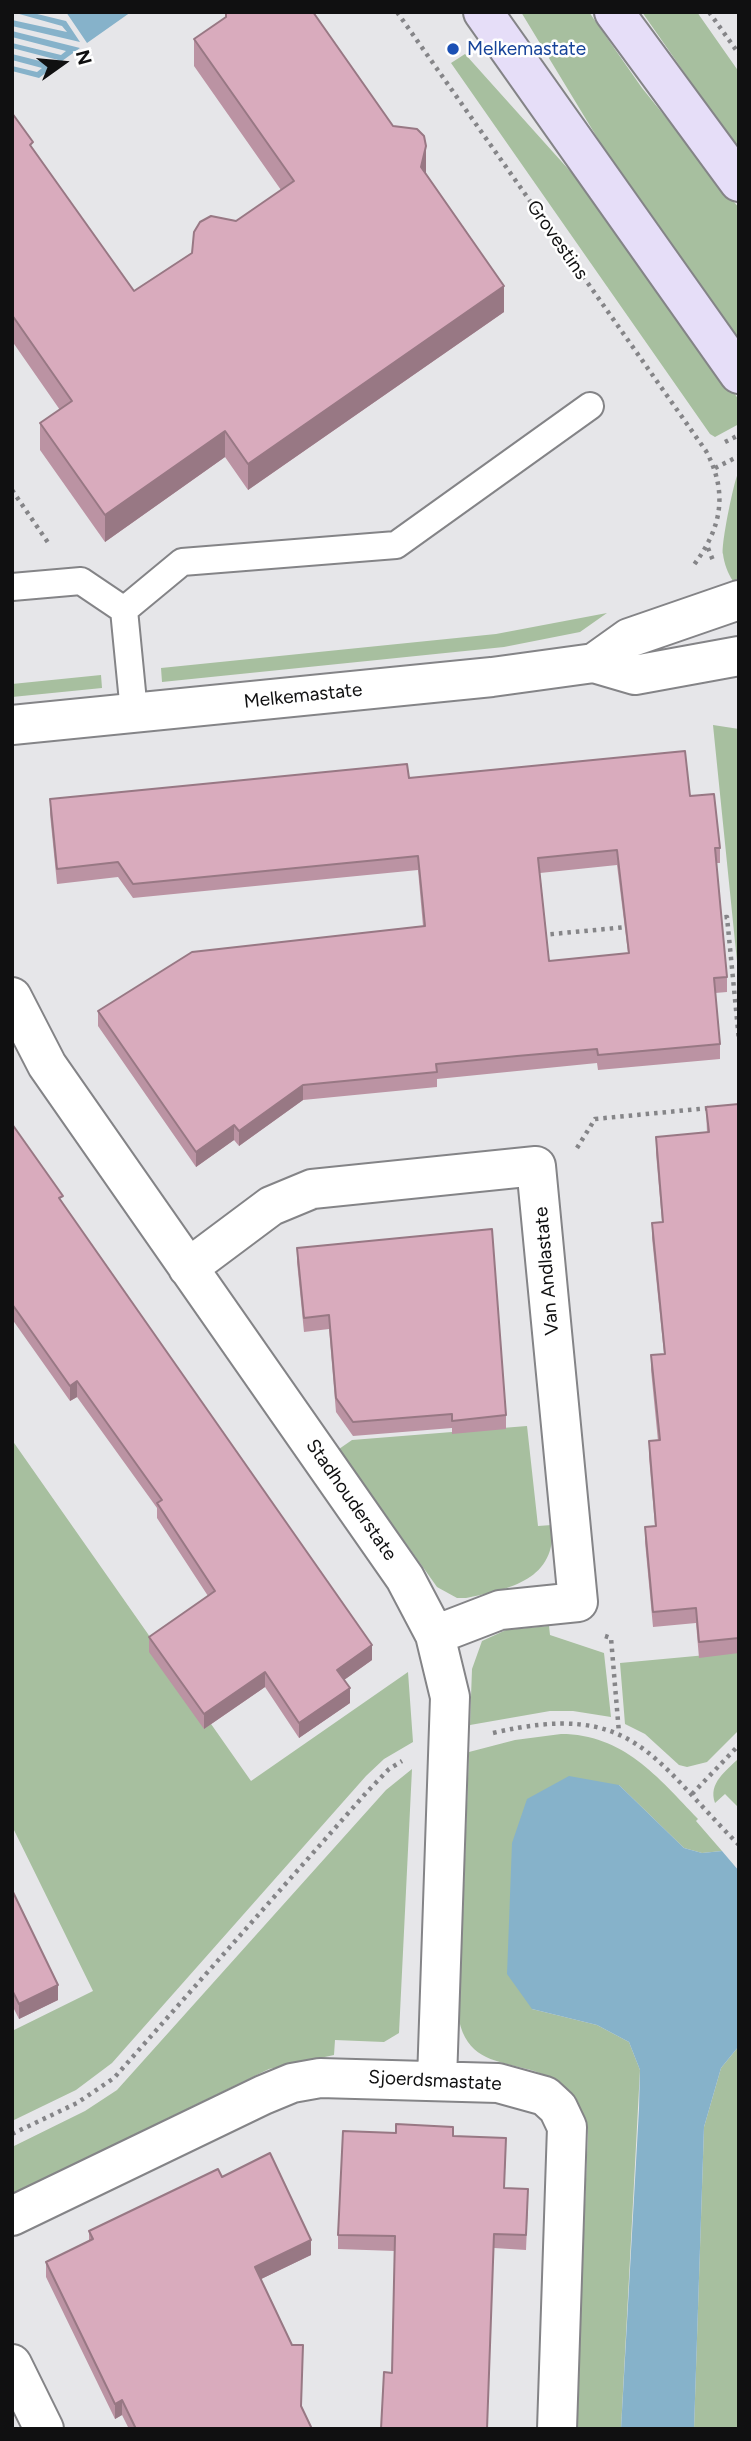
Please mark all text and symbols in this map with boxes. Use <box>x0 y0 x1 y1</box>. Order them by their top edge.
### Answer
north arrow <box>28 28 98 98</box>
place label: Melkemastate <box>467 38 586 60</box>
marker: Melkemastate <box>445 41 461 57</box>
text: N <box>71 47 97 68</box>
street label: Grovestins <box>521 196 593 284</box>
street label: Melkemastate <box>243 678 363 714</box>
street label: Van Andlastate <box>530 1206 564 1336</box>
street label: Stadhouderstate <box>301 1435 401 1565</box>
street label: Sjoerdsmastate <box>368 2066 502 2096</box>

